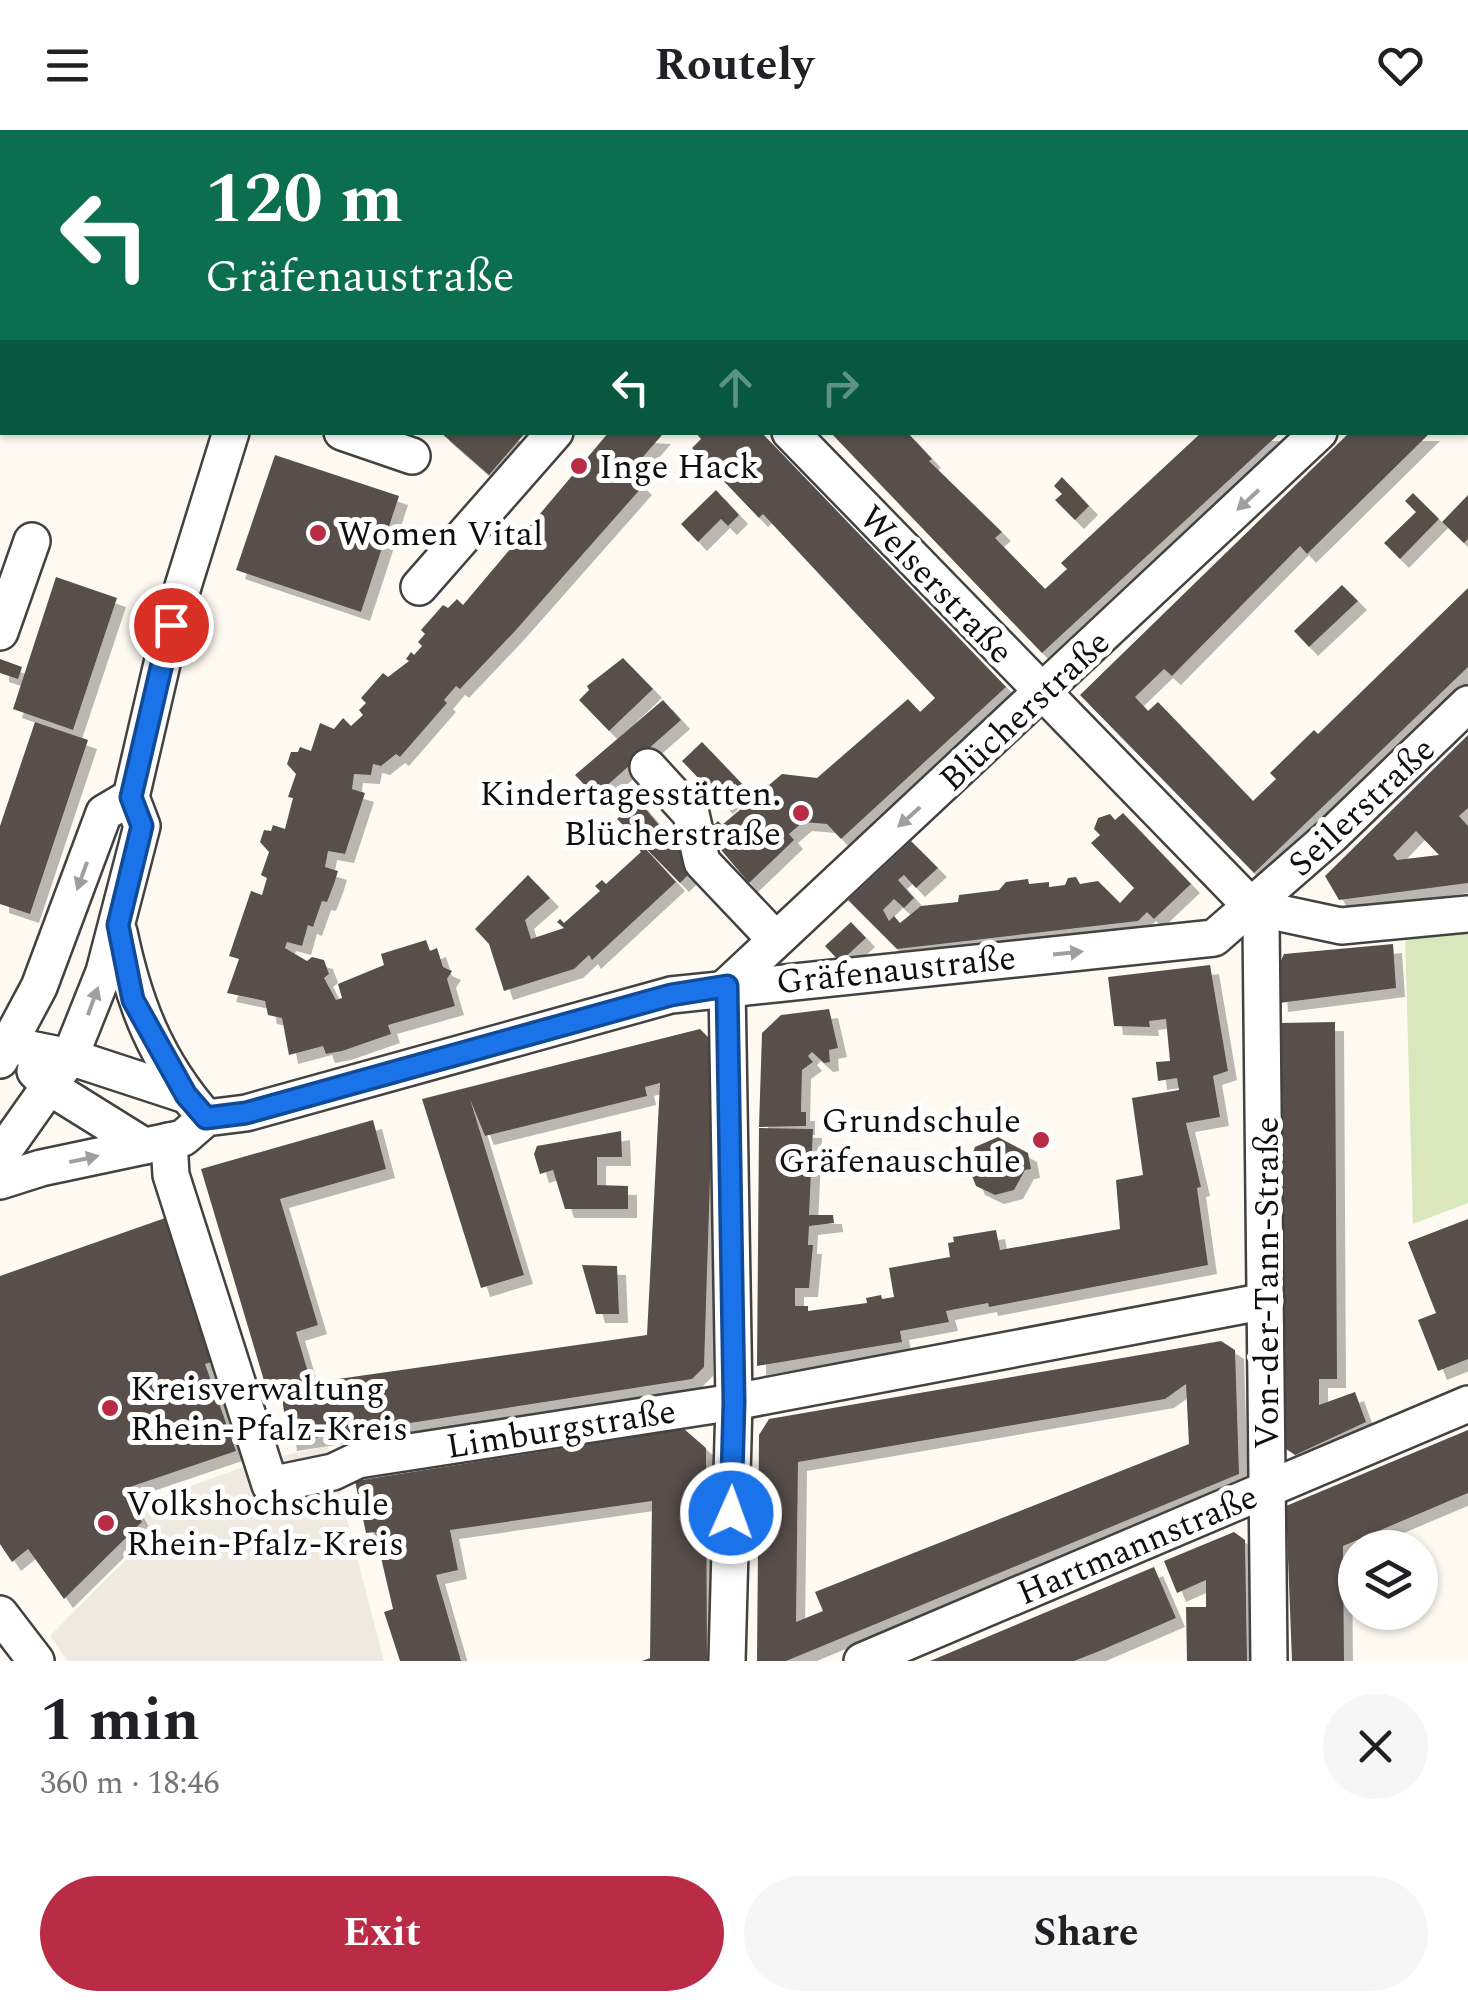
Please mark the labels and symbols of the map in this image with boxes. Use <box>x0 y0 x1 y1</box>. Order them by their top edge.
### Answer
place label: Inge Hack <box>599 441 759 494</box>
marker: Inge Hack <box>568 455 590 477</box>
one-way arrow <box>1237 488 1261 511</box>
street label: Welserstraße <box>846 493 1026 677</box>
place label: Women Vital <box>338 508 543 561</box>
marker: Women Vital <box>307 522 329 544</box>
pin <box>129 583 214 668</box>
street label: Blücherstraße <box>927 618 1123 805</box>
street label: Seilerstraße <box>1276 725 1448 890</box>
place label: Kindertagesstätten. Blücherstraße <box>480 768 781 861</box>
marker: Kindertagesstätten. Blücherstraße <box>790 802 812 824</box>
one-way arrow <box>897 805 921 828</box>
one-way arrow <box>74 861 89 891</box>
street label: Gräfenaustraße <box>774 932 1019 1009</box>
one-way arrow <box>1052 944 1084 960</box>
one-way arrow <box>86 985 101 1015</box>
place label: Grundschule Gräfenauschule <box>778 1095 1021 1188</box>
street label: Von-der-Tann-Straße <box>1241 1117 1294 1449</box>
marker: Grundschule Gräfenauschule <box>1030 1129 1052 1151</box>
one-way arrow <box>69 1151 100 1166</box>
place label: Kreisverwaltung Rhein-Pfalz-Kreis <box>130 1363 408 1456</box>
street label: Limburgstraße <box>443 1385 680 1474</box>
marker: Kreisverwaltung Rhein-Pfalz-Kreis <box>99 1397 121 1419</box>
position arrow <box>679 1461 783 1565</box>
street label: Hartmannstraße <box>1009 1471 1266 1620</box>
place label: Volkshochschule Rhein-Pfalz-Kreis <box>126 1478 404 1571</box>
marker: Volkshochschule Rhein-Pfalz-Kreis <box>95 1512 117 1534</box>

